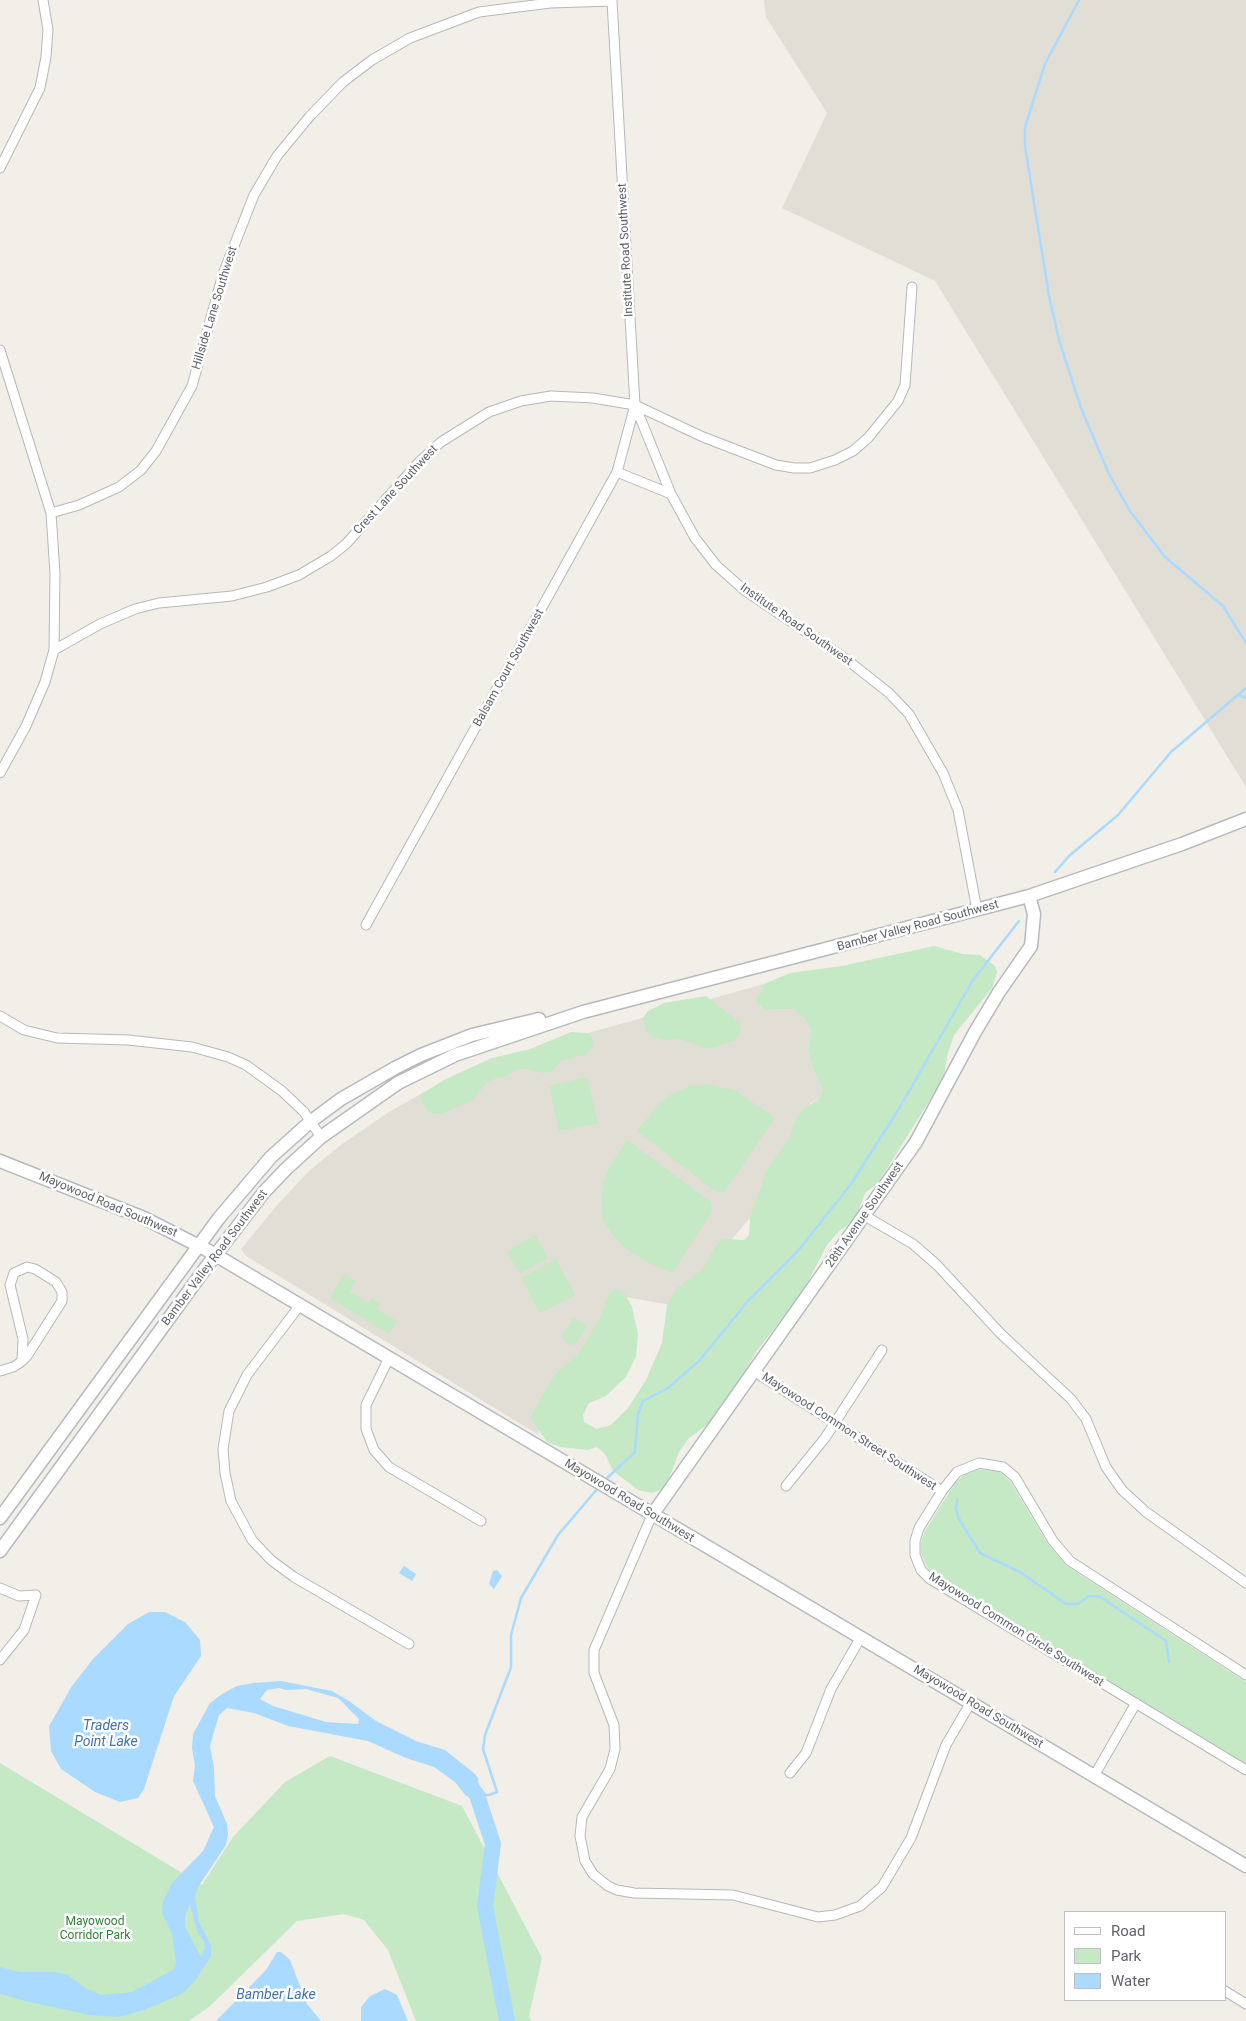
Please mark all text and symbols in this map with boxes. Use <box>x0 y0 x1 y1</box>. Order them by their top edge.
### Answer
street label: Institute Road Southwest <box>615 183 637 317</box>
street label: Hillside Lane Southwest <box>189 245 241 371</box>
street label: Crest Lane Southwest <box>351 442 441 538</box>
street label: Institute Road Southwest <box>737 581 855 669</box>
street label: Balsam Court Southwest <box>471 607 547 729</box>
street label: Bamber Valley Road Southwest <box>836 898 1000 954</box>
street label: 28th Avenue Southwest <box>823 1159 907 1271</box>
street label: Mayowood Road Southwest <box>37 1169 179 1241</box>
street label: Bamber Valley Road Southwest <box>159 1187 271 1329</box>
street label: Mayowood Common Street Southwest <box>759 1370 939 1494</box>
street label: Mayowood Road Southwest <box>561 1456 697 1546</box>
street label: Mayowood Common Circle Southwest <box>926 1570 1106 1690</box>
street label: Mayowood Road Southwest <box>910 1662 1046 1752</box>
water label: Traders Point Lake <box>74 1718 138 1750</box>
legend <box>1064 1911 1226 2001</box>
park label: Mayowood Corridor Park <box>60 1915 130 1943</box>
text: Road <box>1111 1922 1145 1940</box>
text: Park <box>1111 1947 1141 1965</box>
text: Water <box>1111 1972 1150 1990</box>
water label: Bamber Lake <box>236 1987 316 2003</box>

